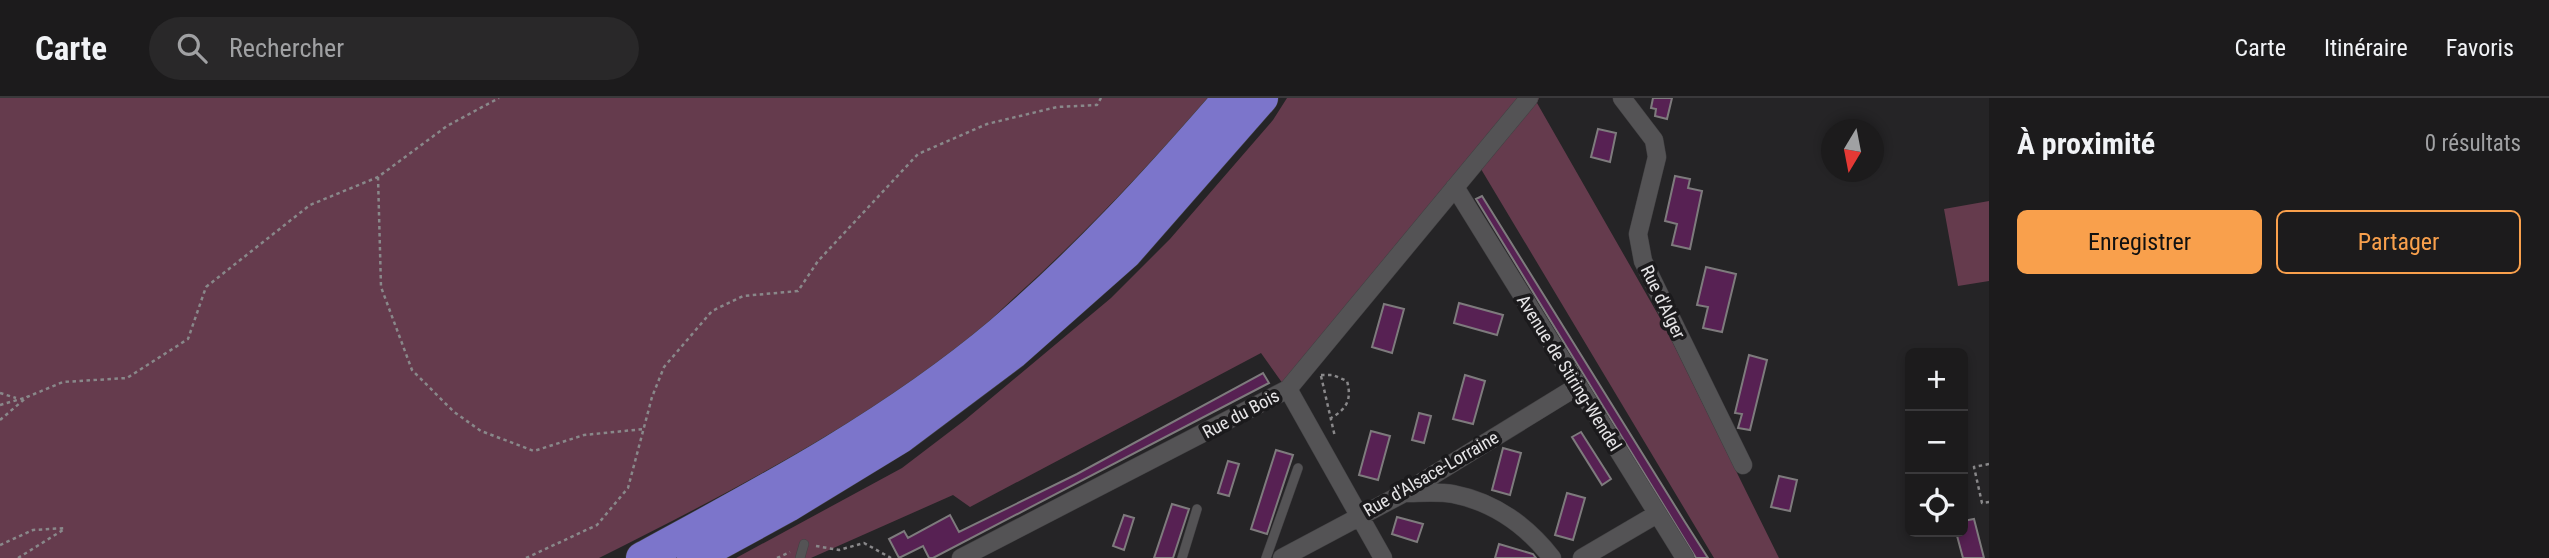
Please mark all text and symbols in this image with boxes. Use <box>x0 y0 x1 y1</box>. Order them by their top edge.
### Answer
search box <box>149 17 639 80</box>
text: Carte <box>35 29 107 68</box>
icon: search <box>173 29 211 67</box>
text: Rechercher <box>229 33 344 63</box>
text: Carte <box>2235 34 2286 62</box>
text: Itinéraire <box>2324 34 2408 62</box>
text: Favoris <box>2446 34 2514 62</box>
north arrow <box>1821 119 1884 182</box>
text: À proximité <box>2017 126 2155 161</box>
text: 0 résultats <box>2425 130 2521 157</box>
button: Enregistrer <box>2017 210 2262 274</box>
button: Partager <box>2276 210 2521 274</box>
street label: Rue d'Alger <box>1637 262 1690 342</box>
street label: Avenue de Stiring-Wendel <box>1513 291 1626 455</box>
map controls <box>1905 348 1968 537</box>
button: + <box>1905 348 1968 411</box>
street label: Rue du Bois <box>1199 385 1283 442</box>
button: − <box>1905 411 1968 474</box>
street label: Rue d'Alsace-Lorraine <box>1359 426 1502 521</box>
button: locate <box>1905 474 1968 537</box>

